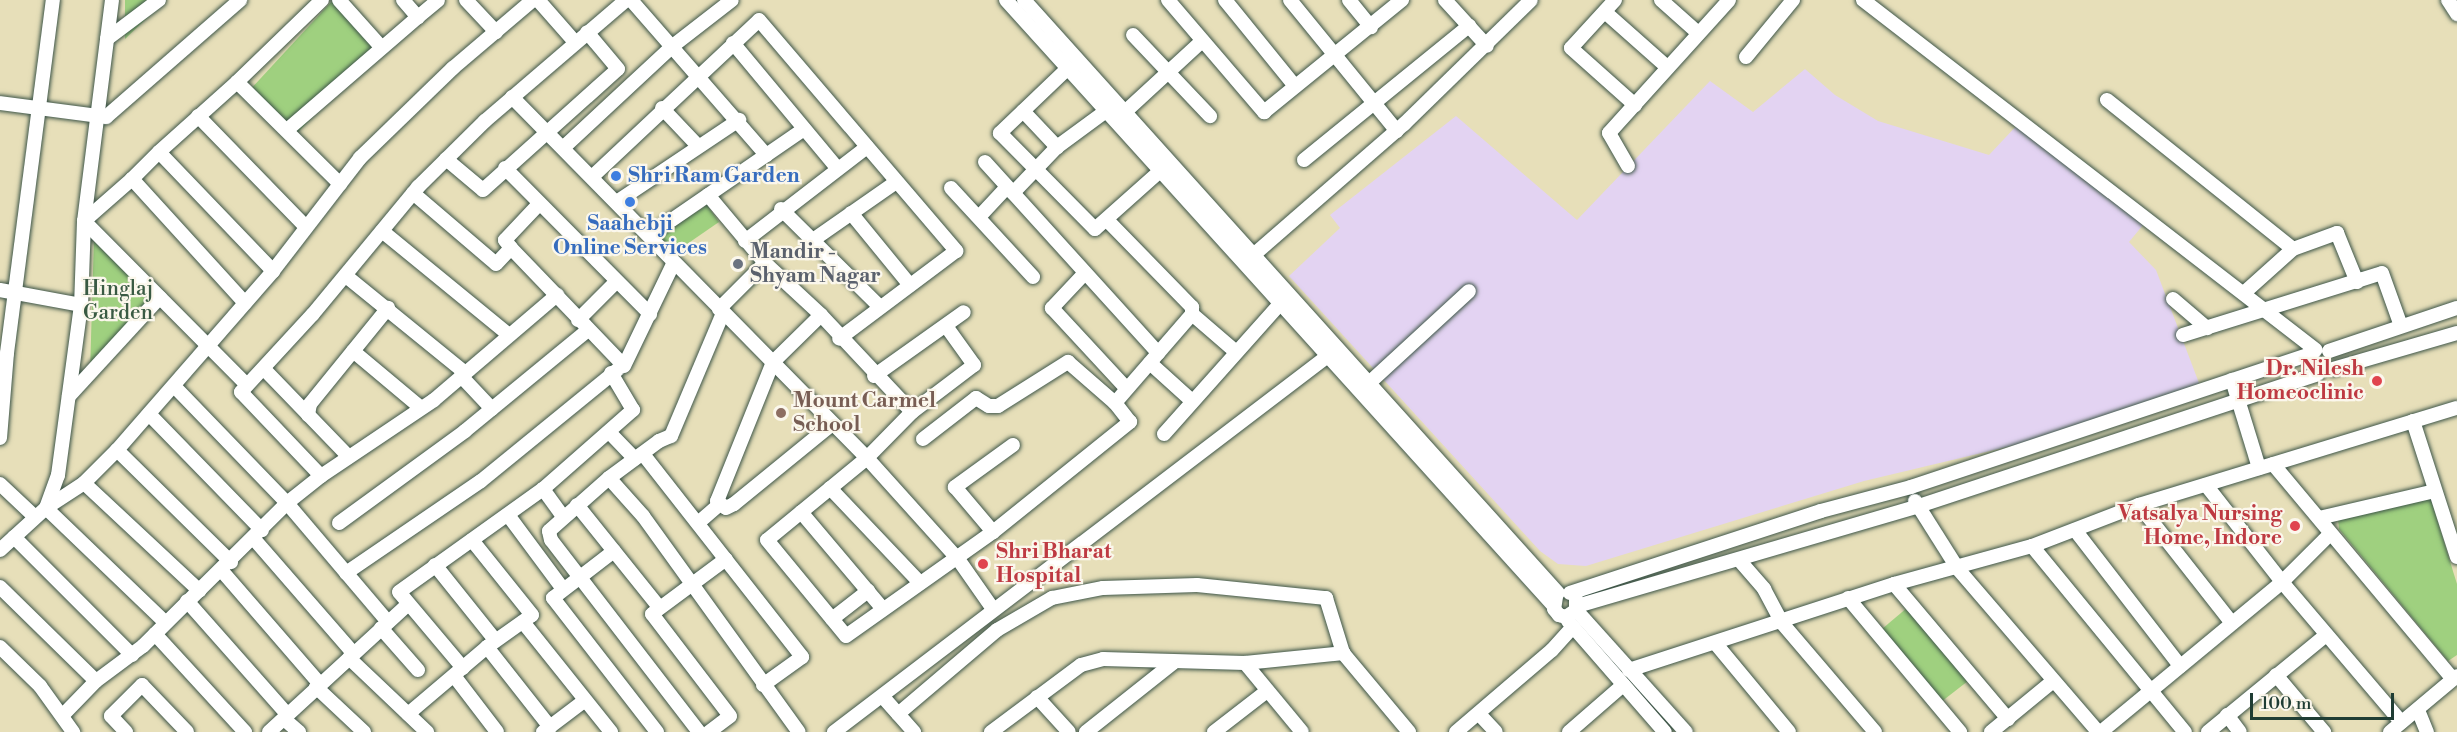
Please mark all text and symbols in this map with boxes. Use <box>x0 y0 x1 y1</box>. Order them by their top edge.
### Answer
place label: Shri Ram Garden <box>628 163 800 189</box>
marker: Shri Ram Garden <box>609 169 623 183</box>
marker: Saahebji Online Services <box>623 195 637 209</box>
place label: Saahebji Online Services <box>553 211 707 261</box>
place label: Mandir - Shyam Nagar <box>750 239 881 289</box>
marker: Mandir - Shyam Nagar <box>731 257 745 271</box>
park label: Hinglaj Garden <box>83 276 153 326</box>
place label: Dr. Nilesh Homeoclinic <box>2237 356 2364 406</box>
marker: Dr. Nilesh Homeoclinic <box>2368 372 2386 390</box>
place label: Mount Carmel School <box>793 388 936 438</box>
marker: Mount Carmel School <box>774 406 788 420</box>
place label: Vatsalya Nursing Home, Indore <box>2118 501 2282 551</box>
marker: Vatsalya Nursing Home, Indore <box>2286 517 2304 535</box>
place label: Shri Bharat Hospital <box>996 539 1111 589</box>
marker: Shri Bharat Hospital <box>974 555 992 573</box>
scale bar <box>2253 681 2397 719</box>
text: 100 m <box>2261 692 2312 715</box>

